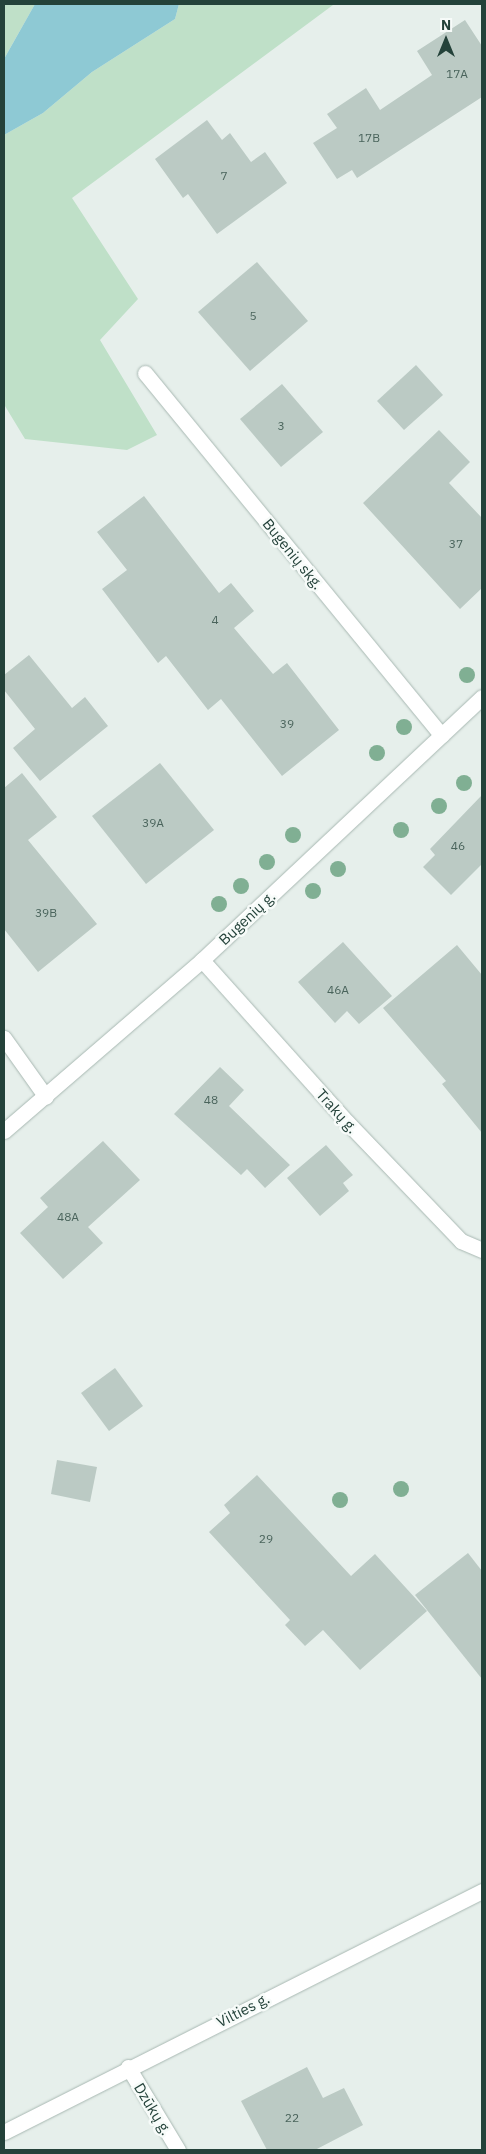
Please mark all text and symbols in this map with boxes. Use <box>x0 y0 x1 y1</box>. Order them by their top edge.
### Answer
north arrow <box>421 15 471 65</box>
text: N <box>441 16 451 34</box>
house number: 17A <box>446 67 468 81</box>
house number: 17B <box>358 131 380 145</box>
house number: 7 <box>220 169 228 183</box>
house number: 5 <box>249 309 257 323</box>
house number: 3 <box>277 419 285 433</box>
street label: Bugenių skg. <box>259 515 327 593</box>
house number: 37 <box>449 537 463 551</box>
house number: 4 <box>211 613 219 627</box>
house number: 39 <box>280 717 294 731</box>
house number: 39A <box>142 816 164 830</box>
house number: 46 <box>451 839 465 853</box>
street label: Bugenių g. <box>215 887 279 949</box>
house number: 39B <box>35 906 57 920</box>
house number: 46A <box>327 983 349 997</box>
street label: Trakų g. <box>312 1085 362 1137</box>
house number: 48 <box>204 1093 218 1107</box>
house number: 48A <box>57 1210 79 1224</box>
house number: 29 <box>259 1532 273 1546</box>
street label: Vilties g. <box>213 1989 273 2031</box>
street label: Dzūkų g. <box>130 2080 176 2138</box>
house number: 22 <box>285 2111 299 2125</box>

